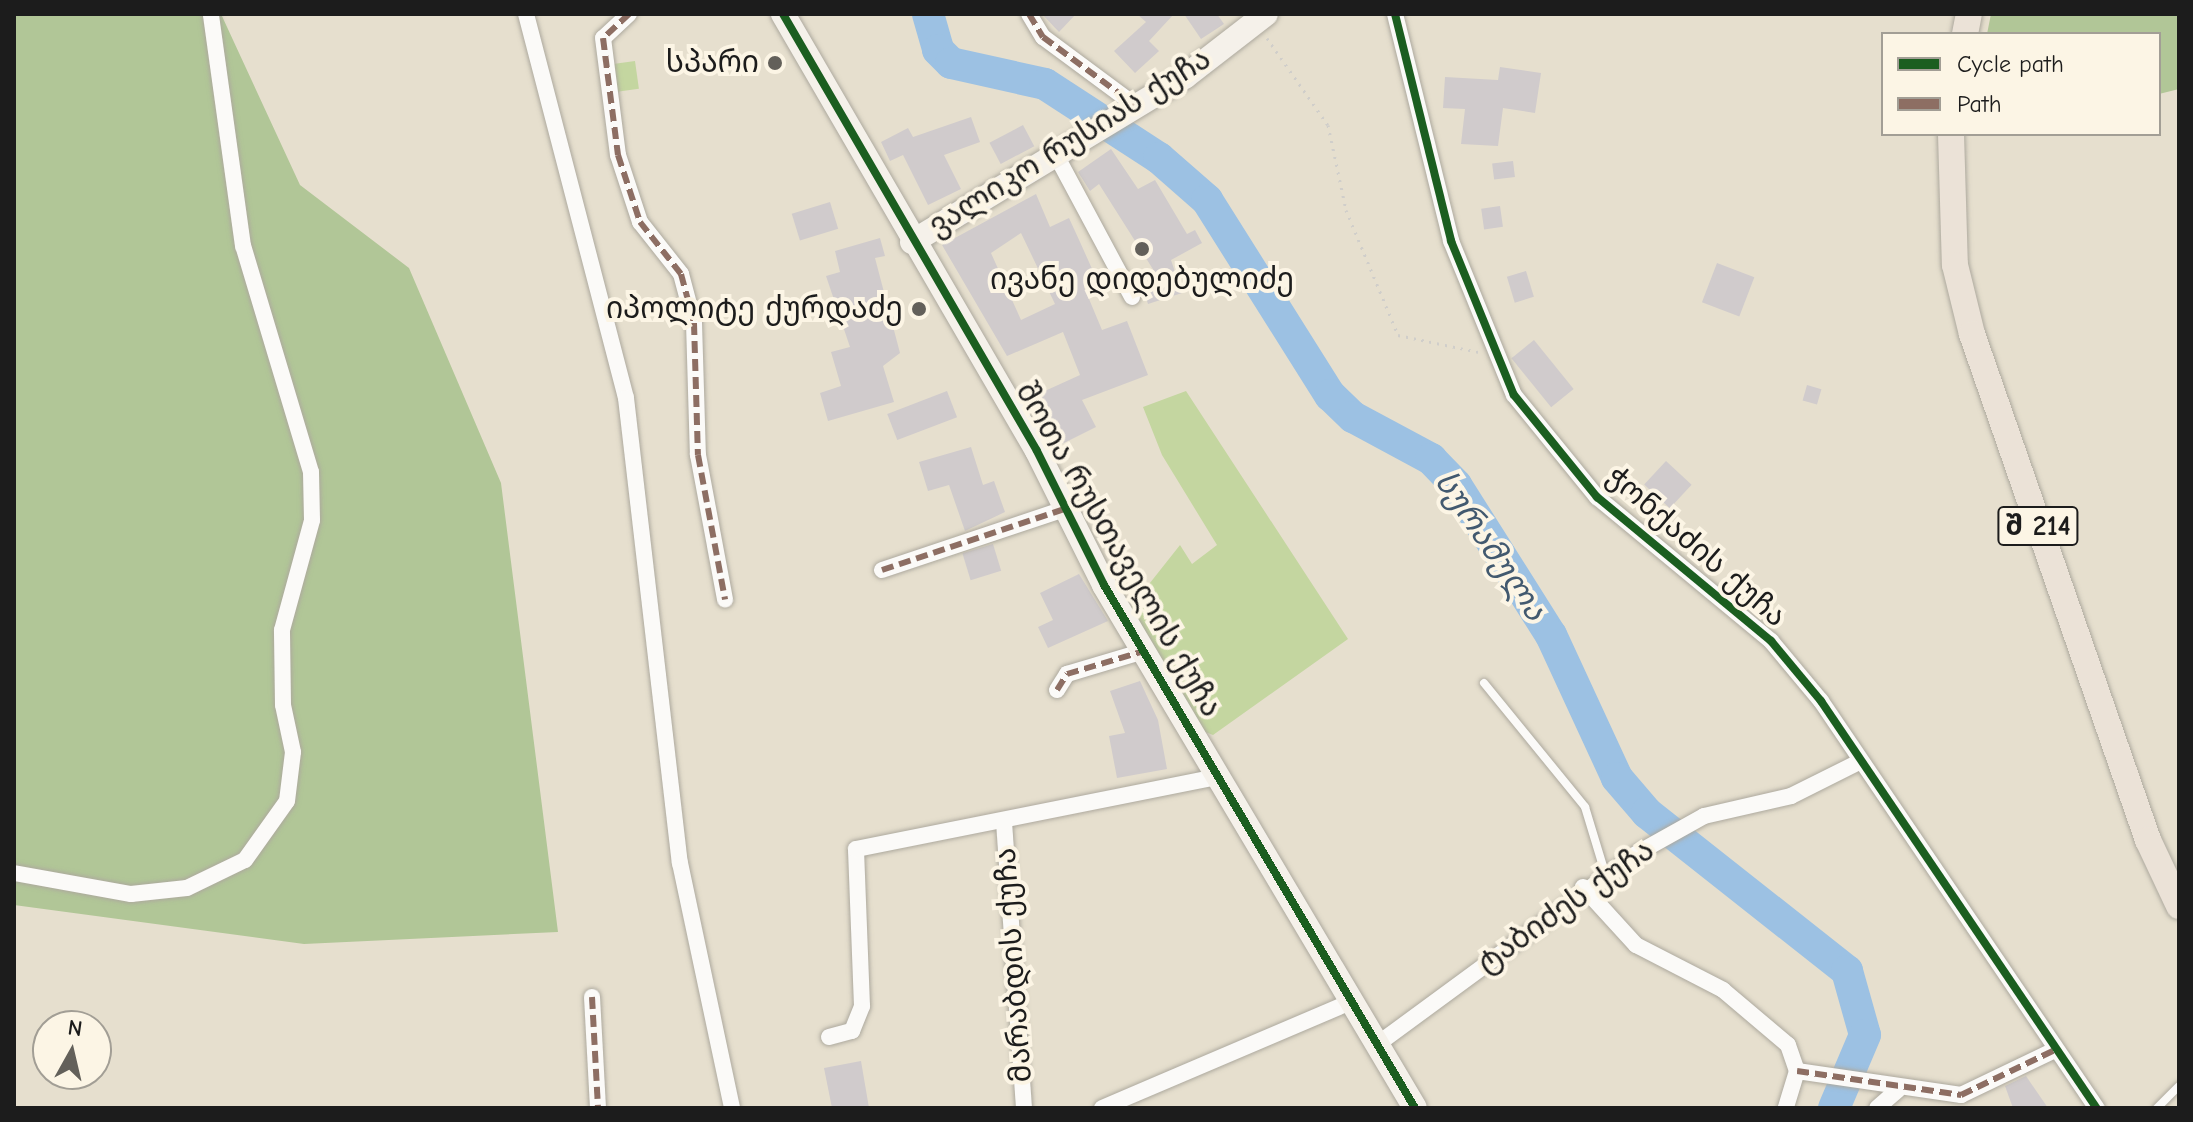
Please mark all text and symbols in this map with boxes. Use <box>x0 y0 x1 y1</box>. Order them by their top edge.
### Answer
legend <box>1881 32 2161 136</box>
street label: ვალიკო რუსიას ქუჩა <box>922 41 1218 245</box>
place label: სპარი <box>666 45 759 81</box>
text: Cycle path <box>1957 50 2064 78</box>
marker: სპარი <box>766 54 784 72</box>
text: Path <box>1957 90 2002 118</box>
marker: ივანე დიდებულიძე <box>1133 240 1151 258</box>
place label: ივანე დიდებულიძე <box>990 262 1294 298</box>
place label: იპოლიტე ქურდაძე <box>606 291 903 327</box>
marker: იპოლიტე ქურდაძე <box>910 300 928 318</box>
street label: შოთა რუსთაველის ქუჩა <box>1007 376 1229 724</box>
street label: ჭონქაძის ქუჩა <box>1599 459 1793 635</box>
water label: სურამულა <box>1426 464 1554 628</box>
road number: შ 214 <box>1996 502 2080 550</box>
street label: ტაბიძეს ქუჩა <box>1470 833 1662 981</box>
street label: მარაბდის ქუჩა <box>988 846 1040 1084</box>
north arrow <box>32 1010 112 1090</box>
text: N <box>66 1014 84 1042</box>

